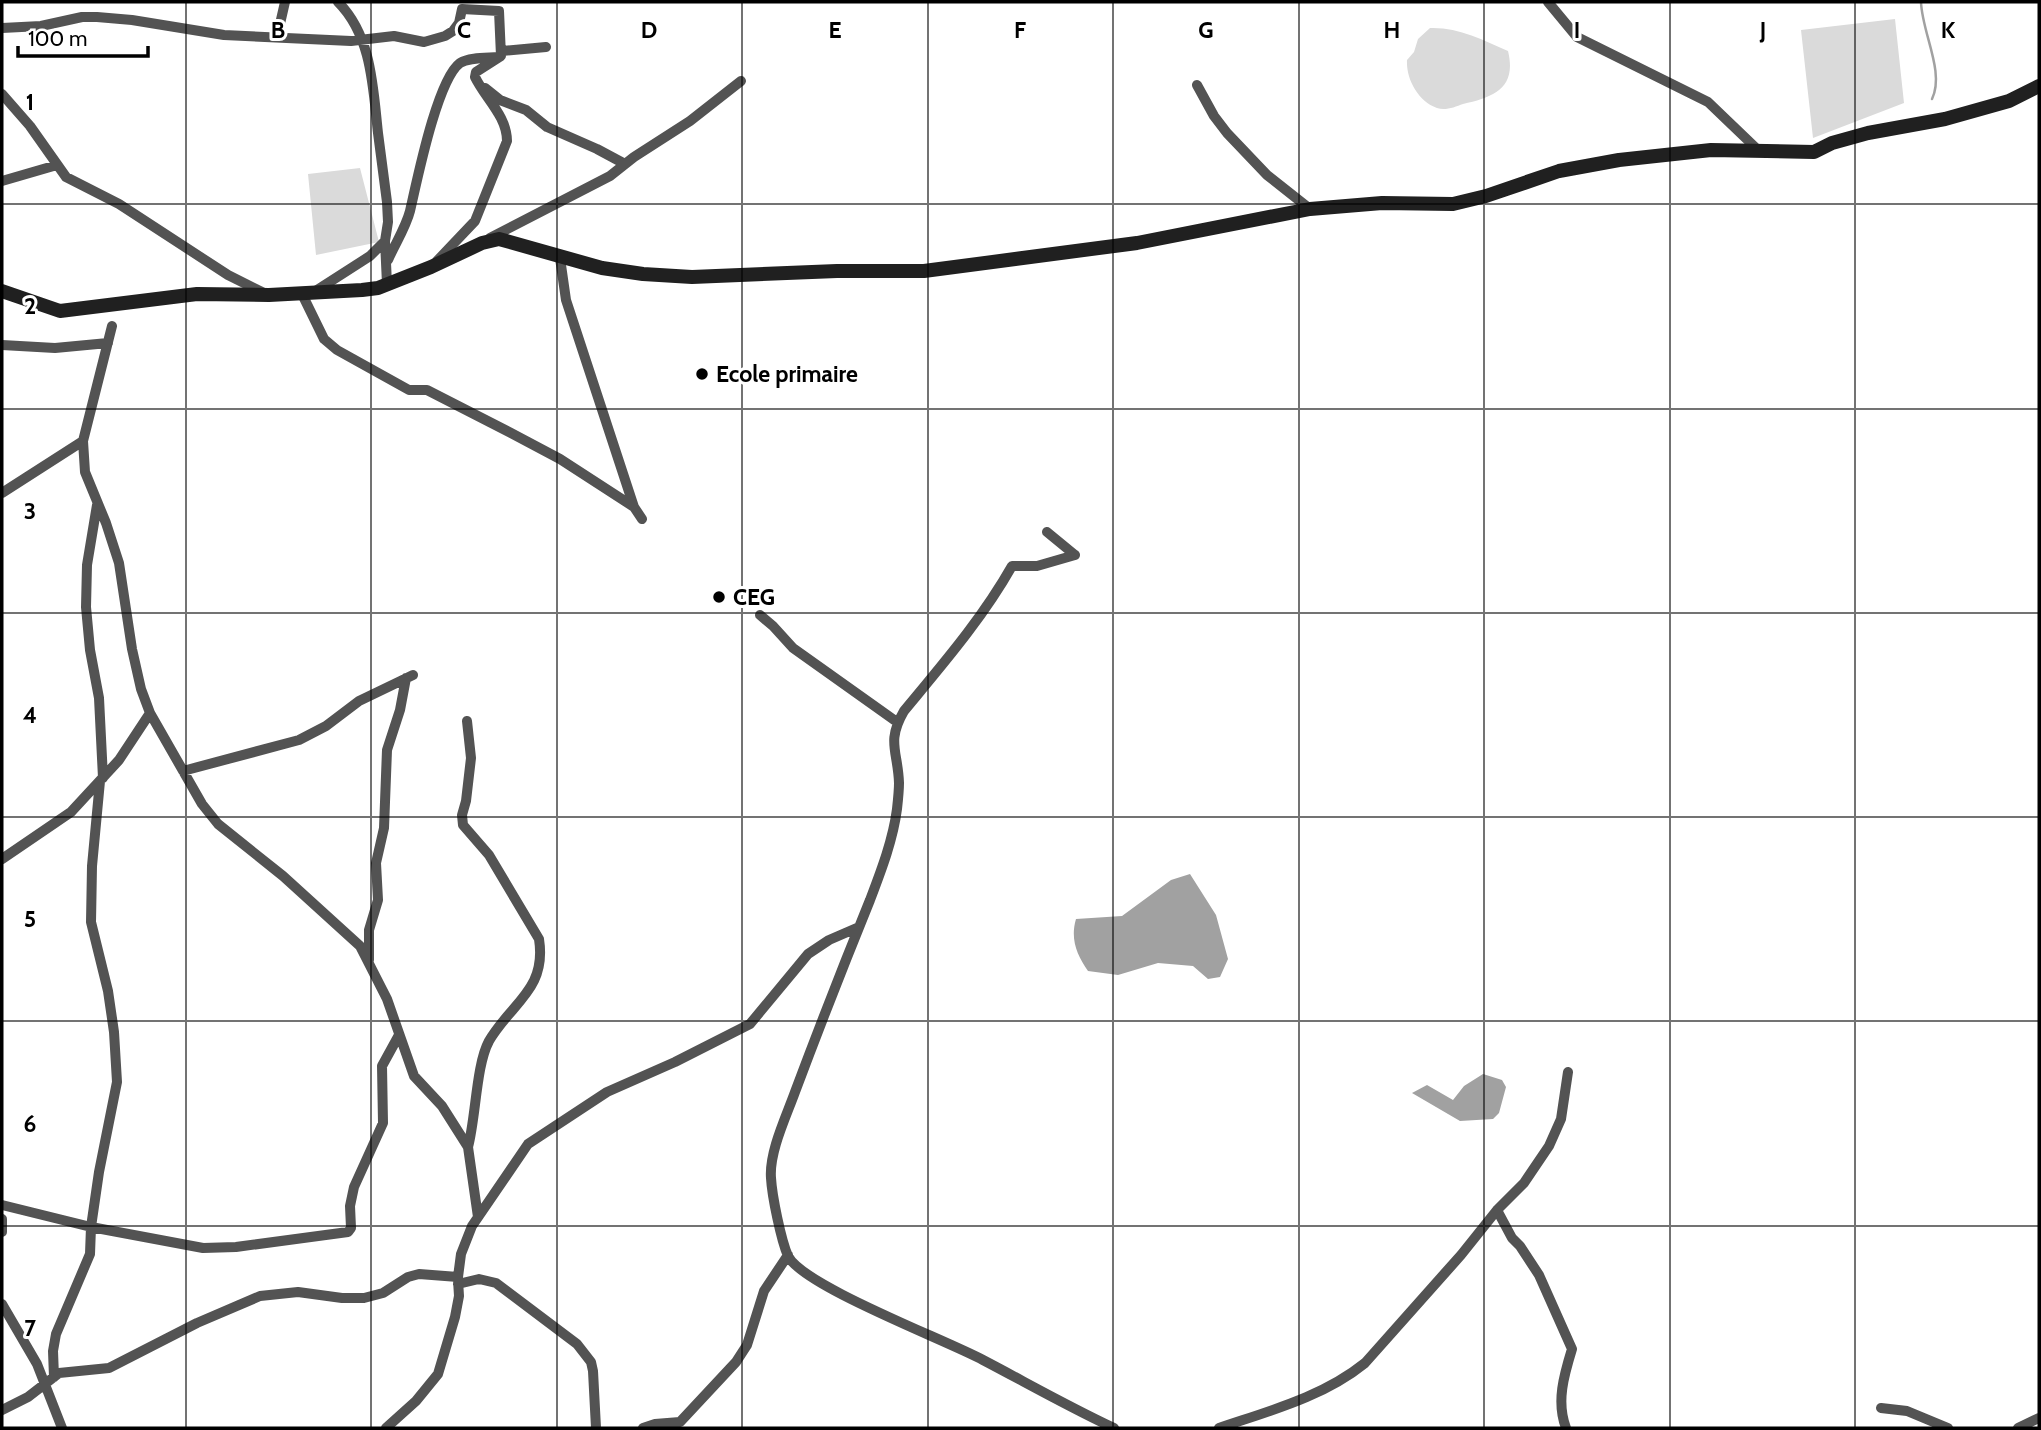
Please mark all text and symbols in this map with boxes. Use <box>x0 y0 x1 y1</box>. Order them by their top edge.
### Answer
scale bar <box>18 14 147 58</box>
text: B <box>271 16 285 44</box>
text: C <box>457 16 471 44</box>
text: D <box>641 16 657 44</box>
text: E <box>828 16 842 44</box>
text: F <box>1014 16 1026 44</box>
text: G <box>1198 16 1214 44</box>
text: H <box>1384 16 1400 44</box>
text: I <box>1574 16 1580 44</box>
text: J <box>1759 16 1766 44</box>
text: K <box>1941 16 1956 44</box>
text: 100 m <box>28 26 87 51</box>
text: 1 <box>26 88 34 116</box>
text: 2 <box>24 292 36 320</box>
place label: Ecole primaire <box>716 360 858 388</box>
marker: Ecole primaire <box>694 366 710 382</box>
text: 3 <box>24 497 36 525</box>
place label: CEG <box>733 583 775 611</box>
marker: CEG <box>711 589 727 605</box>
text: 4 <box>23 701 37 729</box>
text: 5 <box>24 905 36 933</box>
text: 6 <box>24 1110 36 1138</box>
text: 7 <box>24 1314 36 1342</box>

